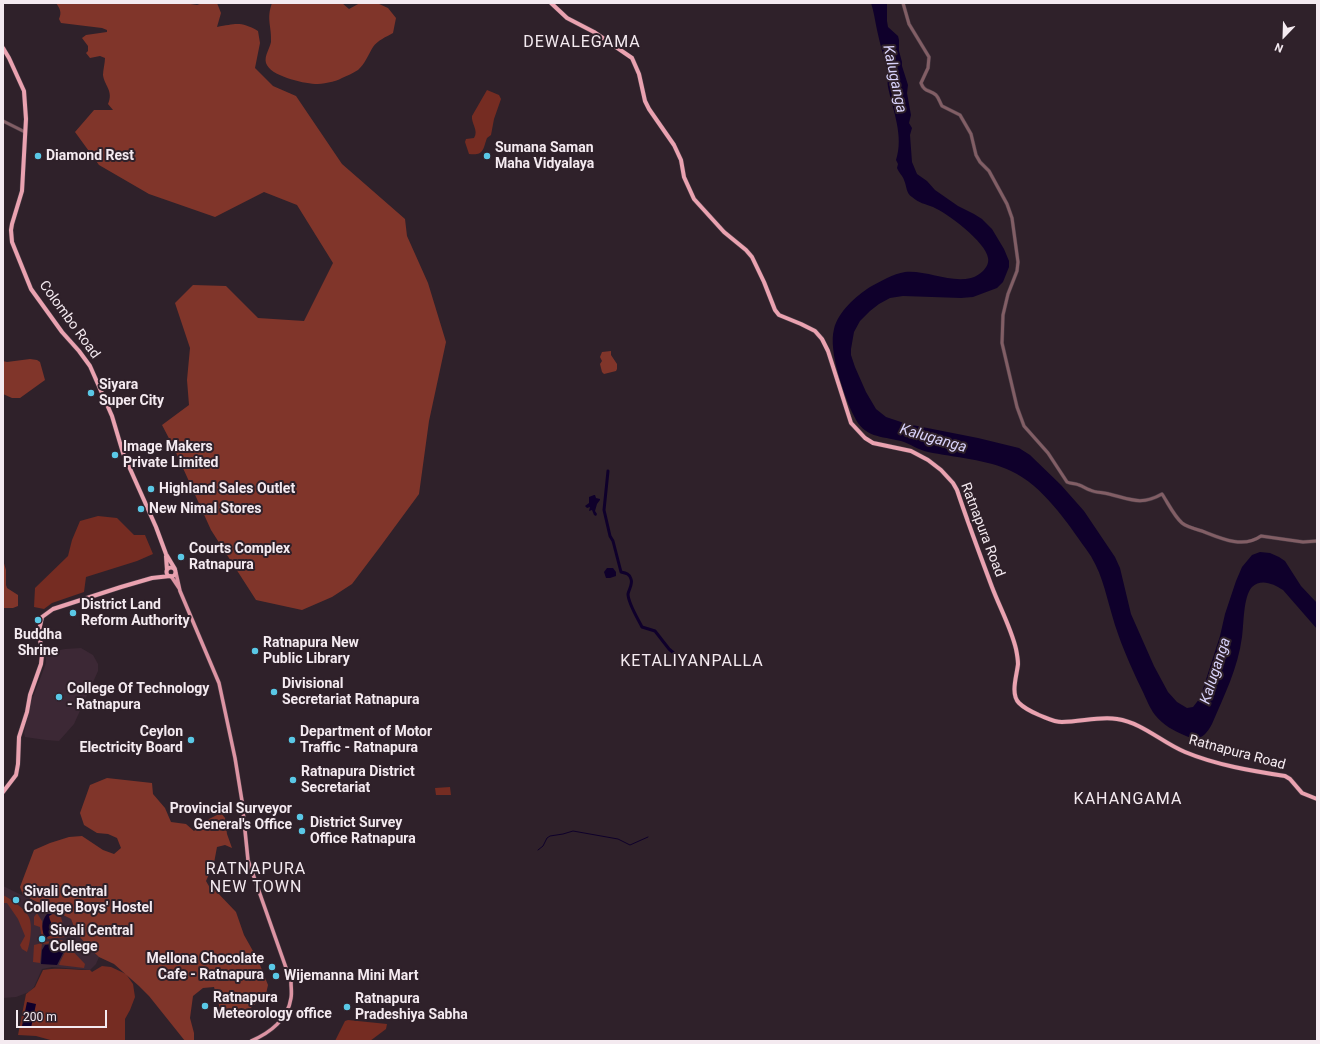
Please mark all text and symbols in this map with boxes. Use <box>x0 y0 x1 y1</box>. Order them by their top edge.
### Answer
north arrow <box>1264 16 1304 56</box>
district label: DEWALEGAMA <box>523 33 641 53</box>
text: N <box>1273 40 1285 55</box>
water label: Kaluganga <box>878 43 910 115</box>
place label: Sumana Saman Maha Vidyalaya <box>495 140 594 172</box>
place label: Diamond Rest <box>46 148 134 164</box>
marker: Diamond Rest <box>33 151 43 161</box>
marker: Sumana Saman Maha Vidyalaya <box>482 151 492 161</box>
street label: Colombo Road <box>35 278 103 362</box>
place label: Siyara Super City <box>99 377 164 410</box>
marker: Siyara Super City <box>86 388 96 398</box>
water label: Kaluganga <box>897 421 969 457</box>
place label: Image Makers Private Limited <box>123 439 218 472</box>
marker: Image Makers Private Limited <box>110 450 120 460</box>
place label: Highland Sales Outlet <box>159 481 295 497</box>
street label: Ratnapura Road <box>956 481 1008 579</box>
marker: Highland Sales Outlet <box>146 484 156 494</box>
place label: New Nimal Stores <box>149 501 261 517</box>
marker: New Nimal Stores <box>136 504 146 514</box>
place label: Courts Complex Ratnapura <box>189 541 290 574</box>
marker: Courts Complex Ratnapura <box>176 552 186 562</box>
place label: District Land Reform Authority <box>81 597 189 630</box>
marker: District Land Reform Authority <box>68 608 78 618</box>
marker: Buddha Shrine <box>33 615 43 625</box>
place label: Buddha Shrine <box>14 627 62 660</box>
place label: Ratnapura New Public Library <box>263 635 359 668</box>
water label: Kaluganga <box>1197 635 1235 707</box>
marker: Ratnapura New Public Library <box>250 646 260 656</box>
district label: KETALIYANPALLA <box>620 652 764 672</box>
place label: Divisional Secretariat Ratnapura <box>282 676 419 708</box>
place label: College Of Technology - Ratnapura <box>67 681 209 714</box>
marker: Divisional Secretariat Ratnapura <box>269 687 279 697</box>
marker: College Of Technology - Ratnapura <box>54 692 64 702</box>
place label: Ceylon Electricity Board <box>80 724 183 756</box>
place label: Department of Motor Traffic - Ratnapura <box>300 724 432 756</box>
street label: Ratnapura Road <box>1187 732 1287 774</box>
marker: Ceylon Electricity Board <box>186 735 196 745</box>
marker: Department of Motor Traffic - Ratnapura <box>287 735 297 745</box>
place label: Ratnapura District Secretariat <box>301 764 415 796</box>
marker: Ratnapura District Secretariat <box>288 775 298 785</box>
district label: KAHANGAMA <box>1074 790 1182 810</box>
place label: Provincial Surveyor General's Office <box>170 801 292 834</box>
marker: Provincial Surveyor General's Office <box>295 812 305 822</box>
place label: District Survey Office Ratnapura <box>310 815 416 848</box>
marker: District Survey Office Ratnapura <box>297 826 307 836</box>
district label: RATNAPURA NEW TOWN <box>206 860 306 898</box>
place label: Sivali Central College Boys' Hostel <box>24 884 153 916</box>
marker: Sivali Central College Boys' Hostel <box>11 895 21 905</box>
place label: Sivali Central College <box>50 923 133 956</box>
marker: Sivali Central College <box>37 934 47 944</box>
place label: Mellona Chocolate Cafe - Ratnapura <box>146 951 264 984</box>
marker: Mellona Chocolate Cafe - Ratnapura <box>267 962 277 972</box>
place label: Wijemanna Mini Mart <box>284 968 418 984</box>
marker: Wijemanna Mini Mart <box>271 971 281 981</box>
place label: Ratnapura Meteorology office <box>213 990 332 1022</box>
place label: Ratnapura Pradeshiya Sabha <box>355 991 468 1024</box>
marker: Ratnapura Meteorology office <box>200 1001 210 1011</box>
scale bar <box>18 1002 109 1028</box>
marker: Ratnapura Pradeshiya Sabha <box>342 1002 352 1012</box>
text: 200 m <box>23 1010 57 1024</box>

